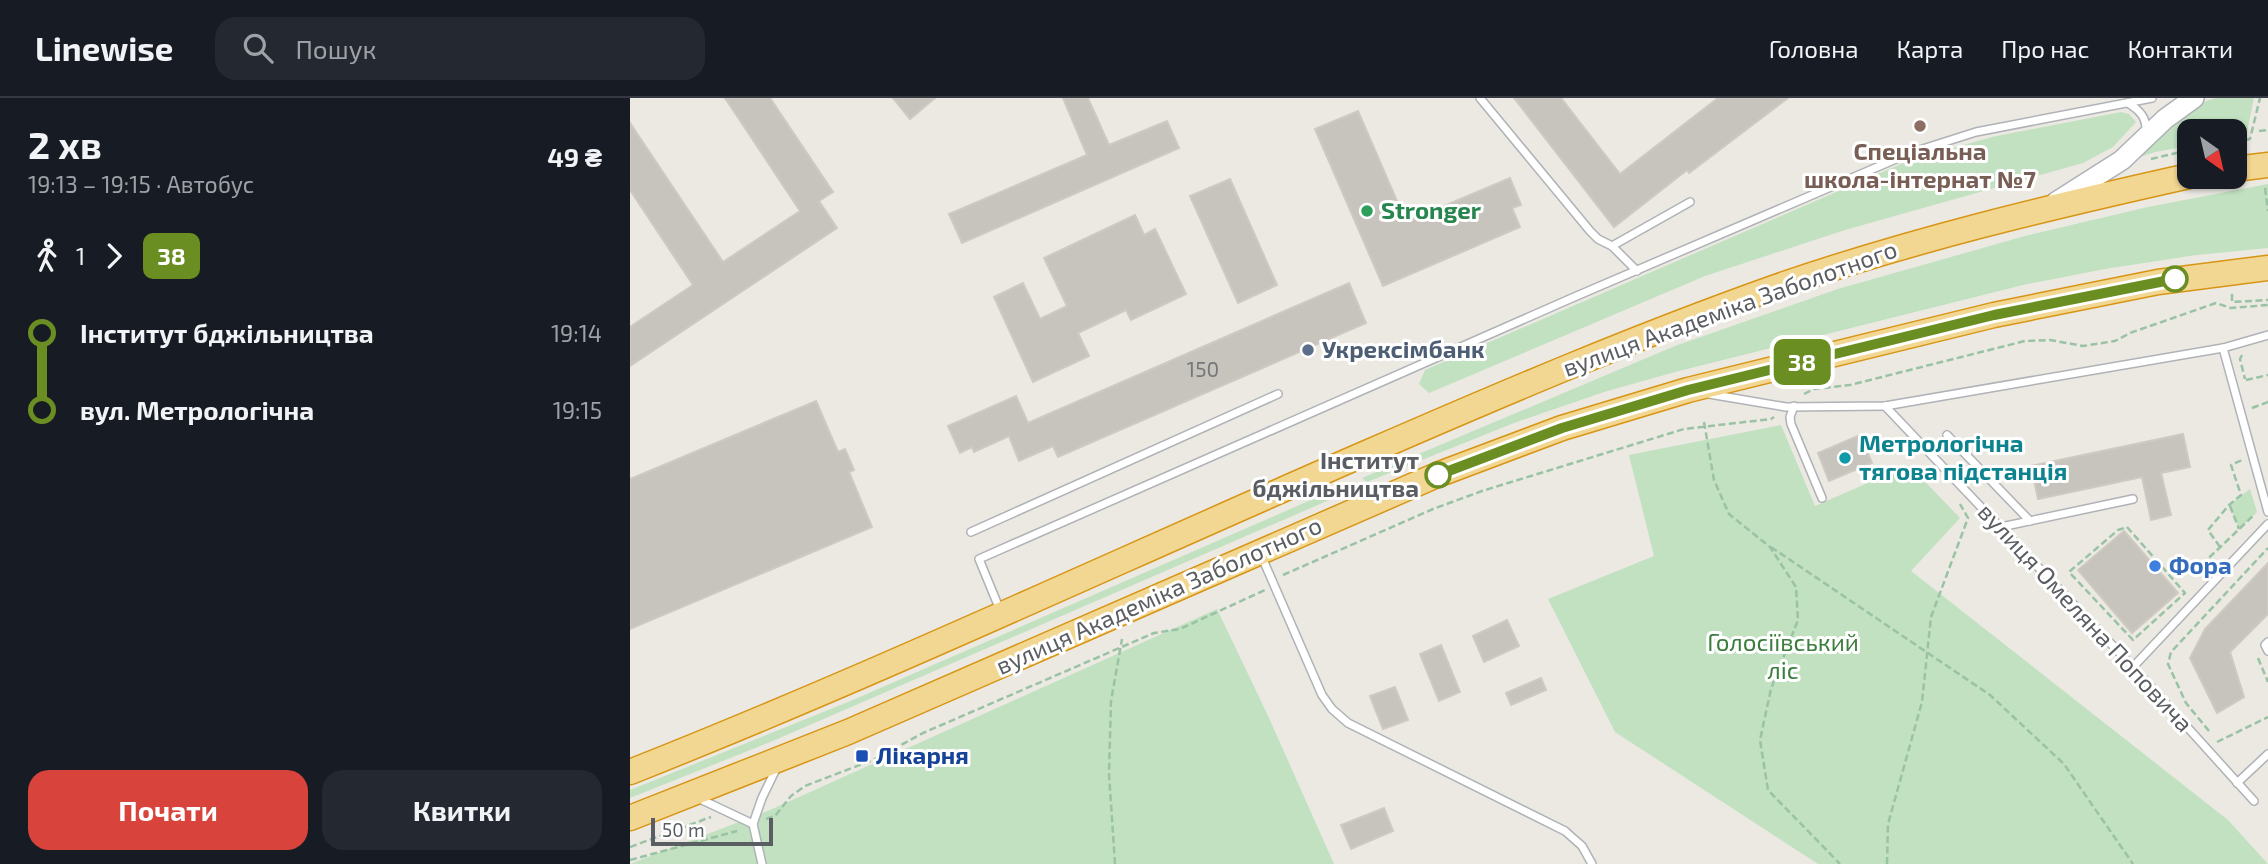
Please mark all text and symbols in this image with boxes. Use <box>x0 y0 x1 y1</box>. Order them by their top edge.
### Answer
search box <box>215 17 705 80</box>
text: Linewise <box>35 28 173 68</box>
icon: search <box>239 29 277 67</box>
text: Пошук <box>295 33 376 64</box>
text: Головна <box>1769 34 1859 63</box>
text: Карта <box>1897 34 1963 63</box>
text: Про нас <box>2001 34 2089 63</box>
text: Контакти <box>2127 34 2233 63</box>
marker: Спеціальна школа-інтернат №7 <box>1912 118 1928 134</box>
north arrow <box>2177 119 2247 189</box>
map controls <box>2177 119 2247 189</box>
text: 2 хв <box>28 121 102 167</box>
place label: Спеціальна школа-інтернат №7 <box>1804 136 2036 193</box>
text: 49 ₴ <box>547 141 602 172</box>
text: 19:13 – 19:15 · Автобус <box>28 170 254 198</box>
place label: Stronger <box>1381 195 1482 224</box>
marker: Stronger <box>1359 203 1375 219</box>
street label: вулиця Академіка Заболотного <box>1558 234 1901 383</box>
icon: walk <box>28 237 66 275</box>
icon: forward <box>95 237 133 275</box>
text: 38 <box>157 241 186 270</box>
text: 1 <box>76 242 85 270</box>
unlabelled marker <box>2162 266 2188 292</box>
text: Інститут бджільництва <box>80 317 374 348</box>
text: 19:14 <box>551 319 602 347</box>
place label: Укрексімбанк <box>1322 334 1485 363</box>
line badge: 38 <box>1770 339 1834 385</box>
marker: Укрексімбанк <box>1300 342 1316 358</box>
text: 38 <box>1788 347 1816 376</box>
house number: 150 <box>1187 356 1219 381</box>
text: вул. Метрологічна <box>80 394 314 425</box>
text: 19:15 <box>553 396 602 424</box>
place label: Метрологічна тягова підстанція <box>1859 428 2067 485</box>
place label: Інститут бджільництва <box>1252 445 1419 502</box>
marker: Метрологічна тягова підстанція <box>1837 450 1853 466</box>
marker: Інститут бджільництва <box>1425 462 1451 488</box>
street label: вулиця Омеляна Поповича <box>1972 497 2200 738</box>
street label: вулиця Академіка Заболотного <box>991 509 1326 681</box>
place label: Фора <box>2169 550 2232 579</box>
marker: Фора <box>2147 558 2163 574</box>
park label: Голосіївський ліс <box>1707 627 1859 684</box>
place label: Лікарня <box>876 740 969 769</box>
marker: Лікарня <box>854 748 870 764</box>
button: Почати <box>28 770 308 850</box>
button: Квитки <box>322 770 602 850</box>
scale bar <box>651 815 774 847</box>
text: 50 m <box>662 818 705 841</box>

